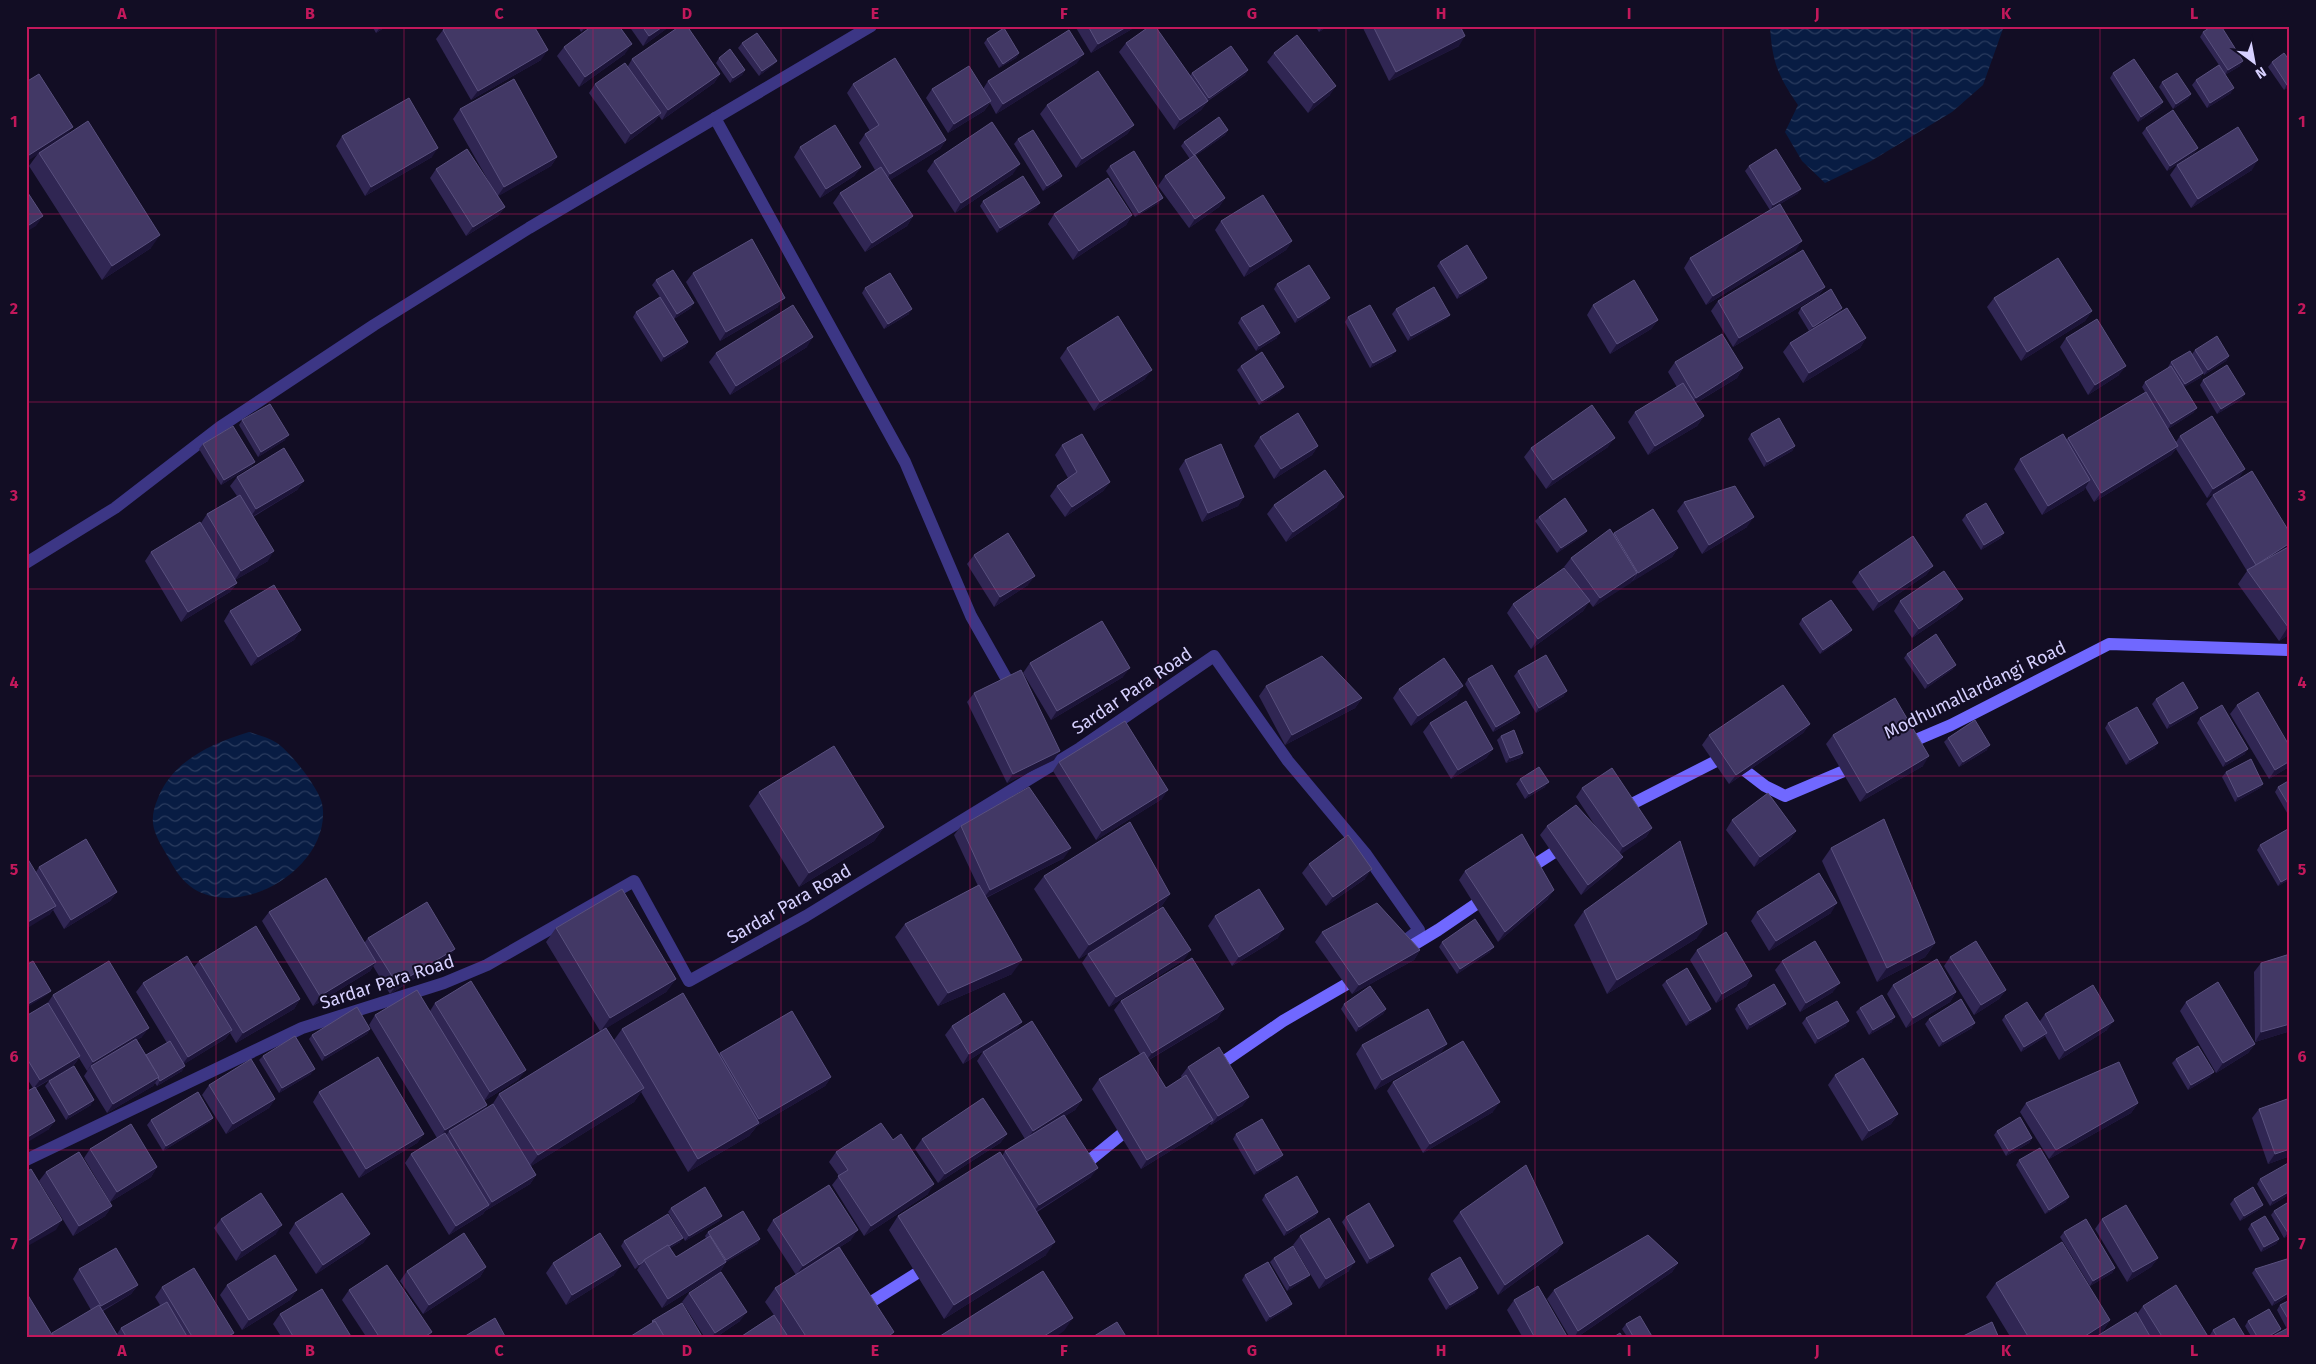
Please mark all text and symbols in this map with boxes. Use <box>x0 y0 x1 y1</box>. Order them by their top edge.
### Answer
text: A <box>116 4 127 23</box>
text: B <box>305 4 315 23</box>
text: C <box>494 4 504 23</box>
text: D <box>682 4 692 23</box>
text: E <box>871 4 879 23</box>
text: F <box>1060 4 1068 23</box>
text: G <box>1247 4 1257 23</box>
text: H <box>1436 4 1446 23</box>
text: I <box>1627 4 1631 23</box>
text: J <box>1813 4 1820 23</box>
text: K <box>2001 4 2012 23</box>
text: L <box>2190 4 2198 23</box>
north arrow <box>2228 38 2278 88</box>
text: N <box>2252 63 2269 82</box>
text: 1 <box>10 112 18 131</box>
text: 1 <box>2298 112 2306 131</box>
text: 2 <box>10 299 18 318</box>
text: 2 <box>2298 299 2306 318</box>
text: 3 <box>9 486 18 505</box>
text: 3 <box>2297 486 2306 505</box>
street label: Modhumallardangi Road <box>1880 636 2070 744</box>
street label: Sardar Para Road <box>1068 643 1196 739</box>
text: 4 <box>9 673 19 692</box>
text: 4 <box>2297 673 2307 692</box>
street label: Sardar Para Road <box>723 859 855 949</box>
text: 5 <box>10 860 19 879</box>
text: 5 <box>2298 860 2307 879</box>
street label: Sardar Para Road <box>317 950 457 1014</box>
text: 6 <box>9 1047 19 1066</box>
text: 6 <box>2297 1047 2307 1066</box>
text: 7 <box>10 1234 18 1253</box>
text: 7 <box>2298 1234 2306 1253</box>
text: A <box>116 1341 127 1360</box>
text: B <box>305 1341 315 1360</box>
text: C <box>494 1341 504 1360</box>
text: D <box>682 1341 692 1360</box>
text: E <box>871 1341 879 1360</box>
text: F <box>1060 1341 1068 1360</box>
text: G <box>1247 1341 1257 1360</box>
text: H <box>1436 1341 1446 1360</box>
text: I <box>1627 1341 1631 1360</box>
text: J <box>1813 1341 1820 1360</box>
text: K <box>2001 1341 2012 1360</box>
text: L <box>2190 1341 2198 1360</box>

